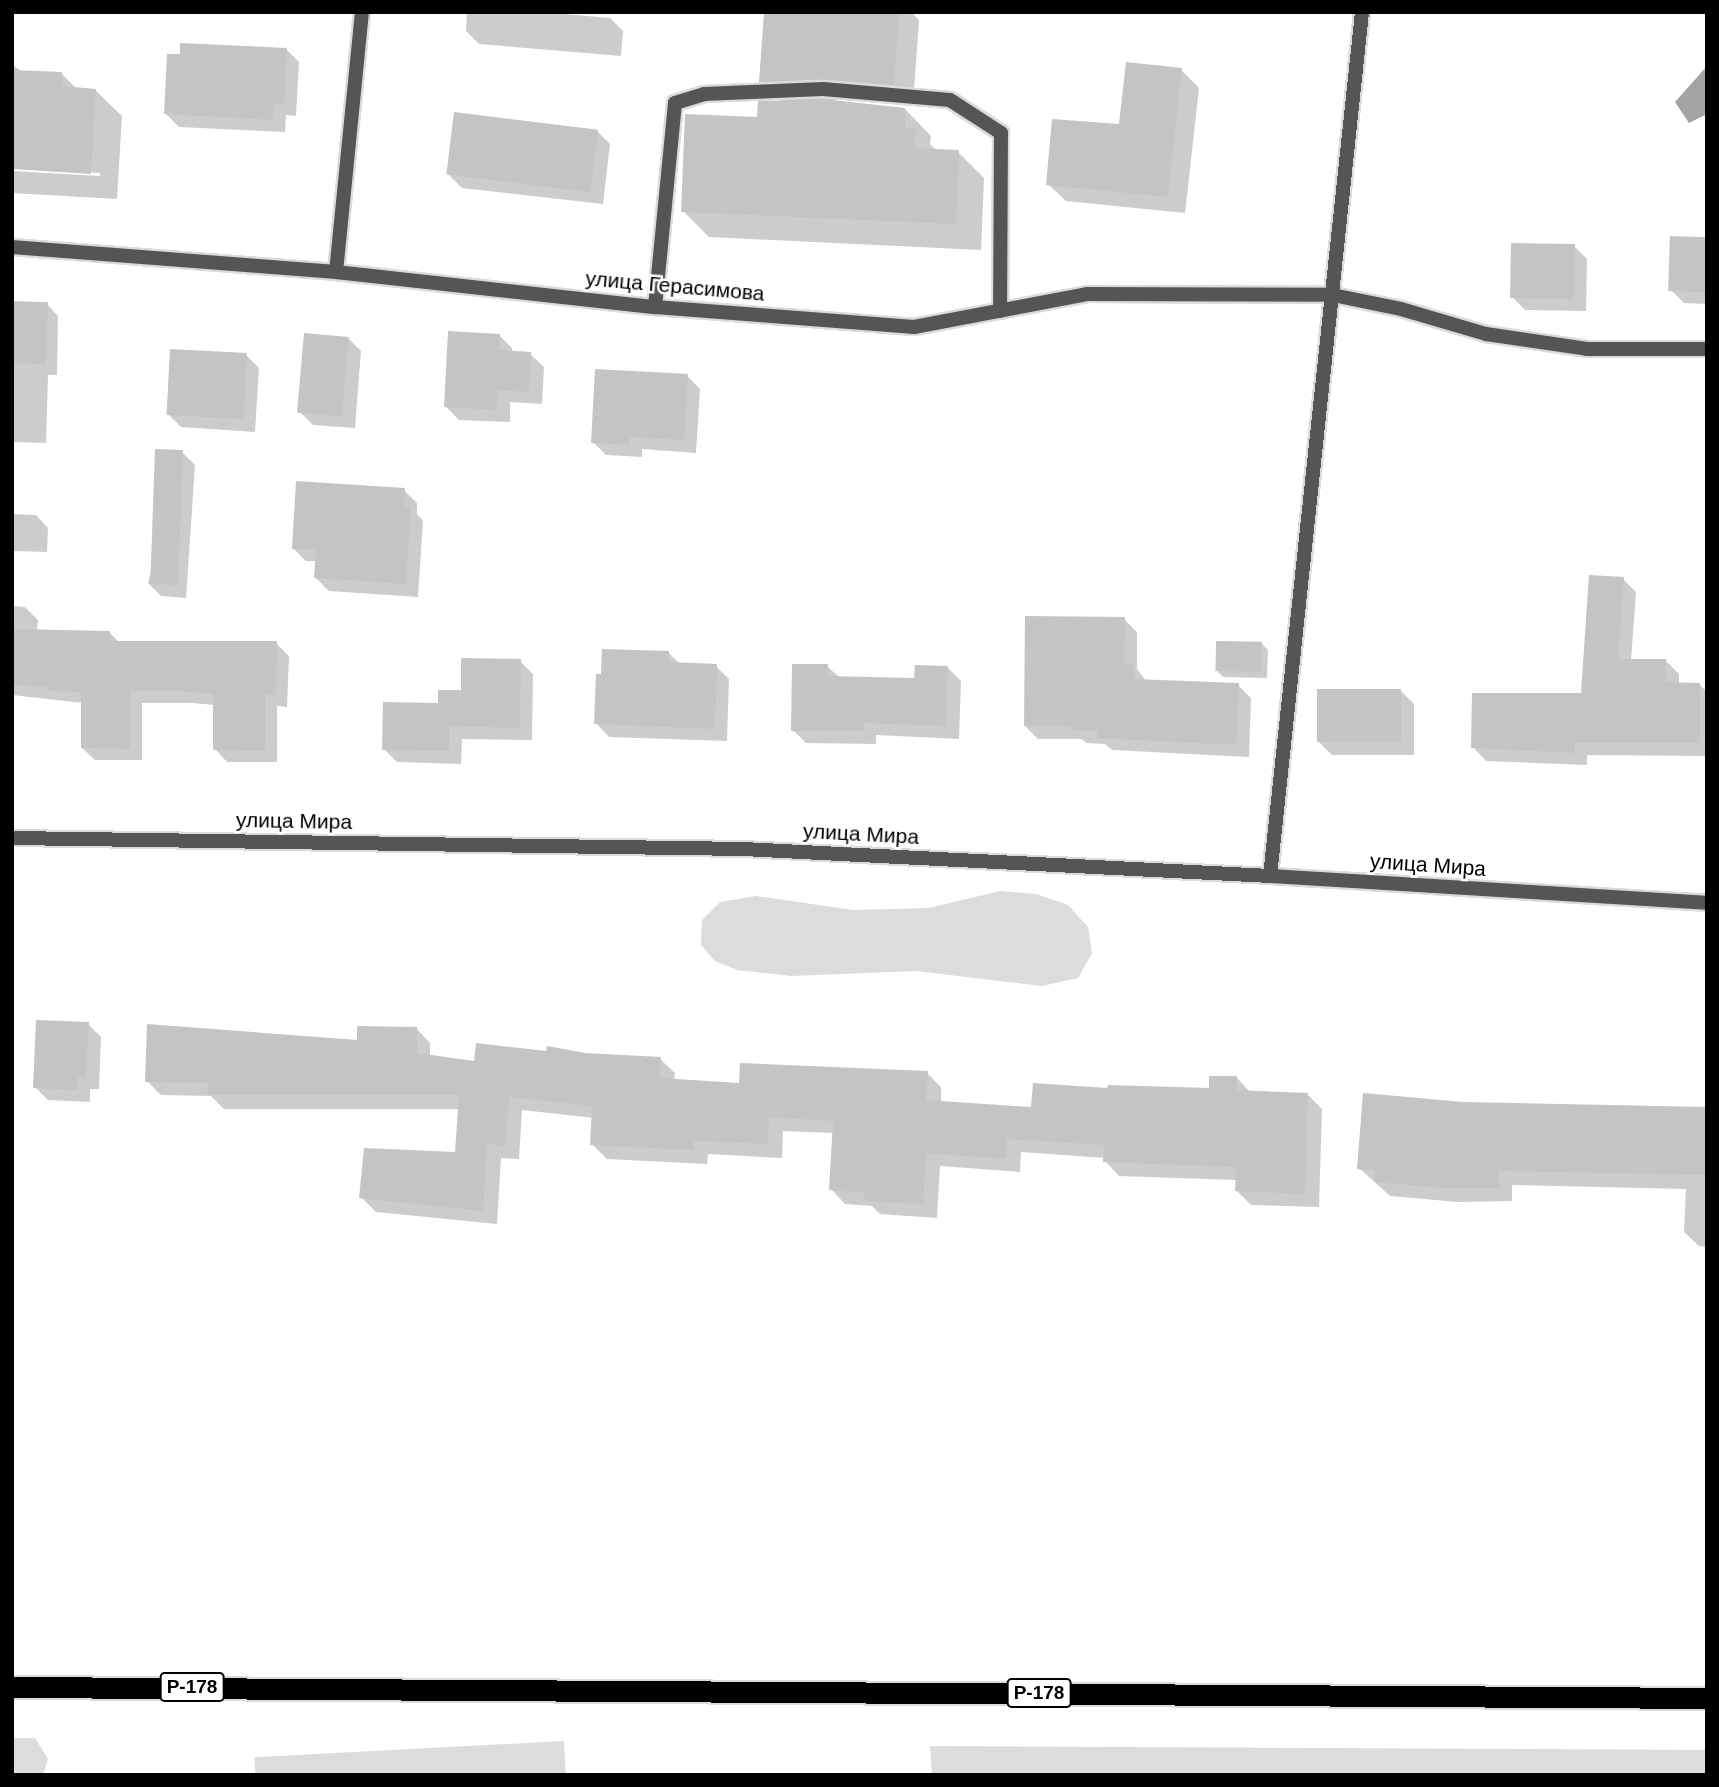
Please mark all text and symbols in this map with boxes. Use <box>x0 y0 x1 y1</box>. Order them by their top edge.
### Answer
street label: улица Герасимова <box>584 266 766 306</box>
street label: улица Мира <box>236 807 352 835</box>
street label: улица Мира <box>802 818 920 850</box>
street label: улица Мира <box>1369 848 1487 882</box>
road number: Р-178 <box>159 1672 225 1702</box>
road number: Р-178 <box>1006 1678 1072 1708</box>

